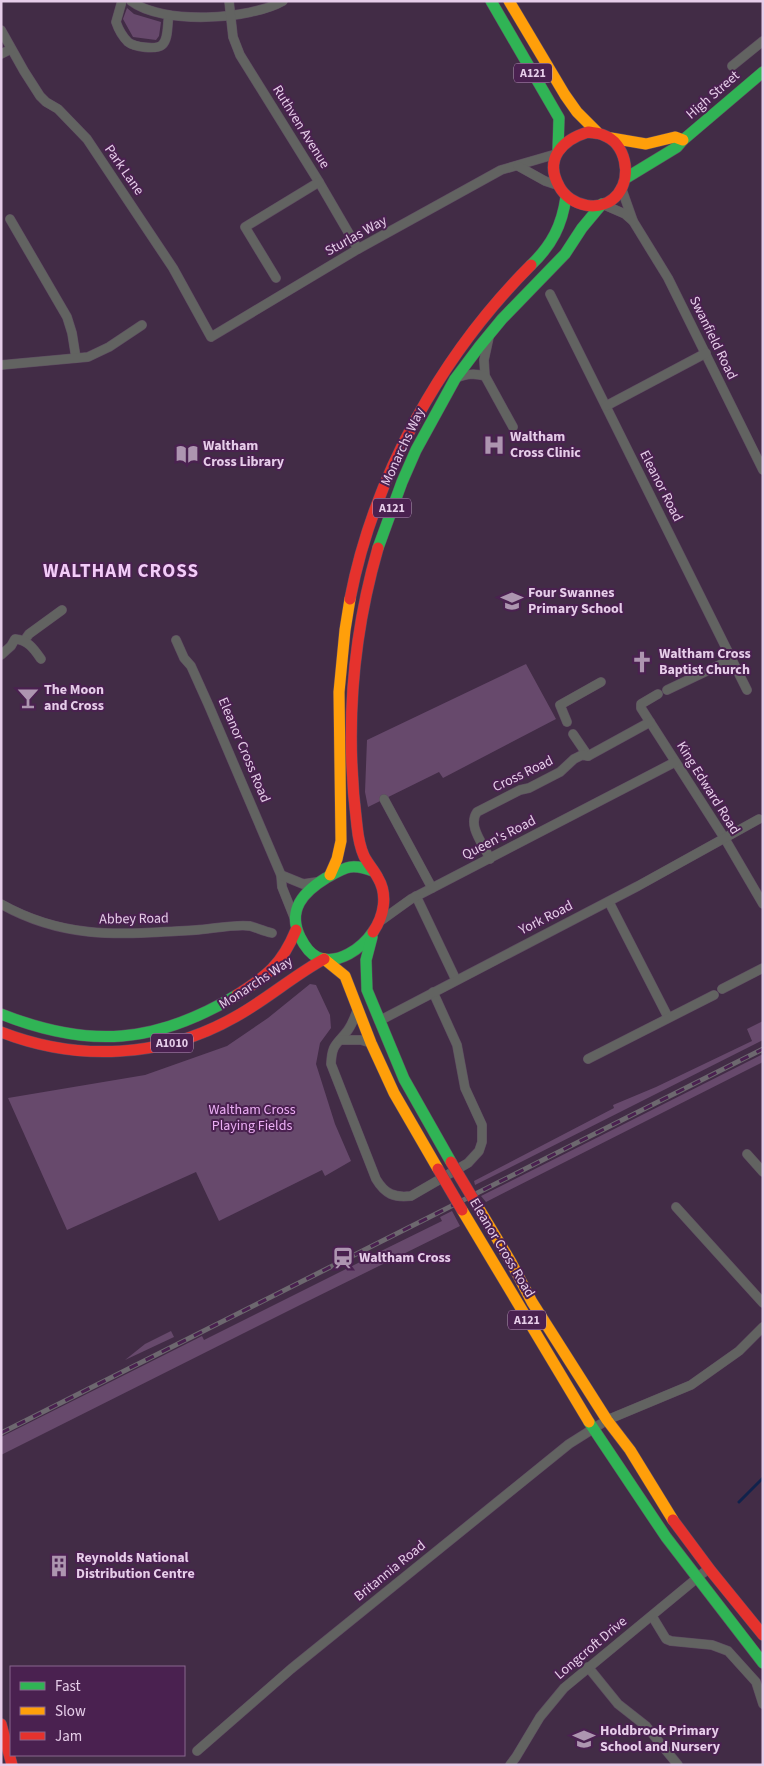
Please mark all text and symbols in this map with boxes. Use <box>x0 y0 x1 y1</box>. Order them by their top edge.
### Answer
road number: A121 <box>514 64 552 82</box>
street label: High Street <box>682 66 744 124</box>
street label: Ruthven Avenue <box>267 81 335 173</box>
street label: Park Lane <box>99 141 149 199</box>
street label: Sturlas Way <box>321 211 391 261</box>
street label: Swanfield Road <box>684 293 742 383</box>
street label: Monarchs Way <box>376 404 430 489</box>
place label: Waltham Cross Clinic <box>510 427 581 463</box>
hospital icon: Waltham Cross Clinic <box>481 432 507 458</box>
place label: Waltham Cross Library <box>203 436 285 472</box>
library icon: Waltham Cross Library <box>174 441 200 467</box>
street label: Eleanor Road <box>634 447 688 525</box>
road number: A121 <box>373 498 411 518</box>
district label: WALTHAM CROSS <box>43 558 199 585</box>
place label: Four Swannes Primary School <box>528 583 623 619</box>
school or university icon: Four Swannes Primary School <box>499 588 525 614</box>
place label: Waltham Cross Baptist Church <box>659 644 751 680</box>
church icon: Waltham Cross Baptist Church <box>629 649 655 675</box>
place label: The Moon and Cross <box>44 680 104 716</box>
bar icon: The Moon and Cross <box>15 685 41 711</box>
street label: Eleanor Cross Road <box>213 694 275 806</box>
street label: King Edward Road <box>671 738 745 838</box>
street label: Cross Road <box>489 751 557 797</box>
street label: Queen's Road <box>459 811 539 865</box>
street label: York Road <box>515 896 577 941</box>
street label: Abbey Road <box>99 908 169 930</box>
street label: Monarchs Way <box>215 951 297 1014</box>
road number: A1010 <box>151 1034 193 1052</box>
park label: Waltham Cross Playing Fields <box>208 1100 296 1136</box>
street label: Eleanor Cross Road <box>464 1195 540 1301</box>
station icon: Waltham Cross <box>330 1245 356 1271</box>
place label: Waltham Cross <box>359 1248 451 1268</box>
road number: A121 <box>508 1310 546 1330</box>
street label: Britannia Road <box>350 1536 430 1606</box>
place label: Reynolds National Distribution Centre <box>76 1548 195 1584</box>
building icon: Reynolds National Distribution Centre <box>46 1553 72 1579</box>
street label: Longcroft Drive <box>551 1612 632 1684</box>
legend <box>10 1666 185 1756</box>
text: Fast <box>55 1676 81 1697</box>
text: Slow <box>55 1701 86 1722</box>
place label: Holdbrook Primary School and Nursery <box>600 1721 721 1757</box>
text: Jam <box>55 1726 82 1747</box>
school or university icon: Holdbrook Primary School and Nursery <box>571 1726 597 1752</box>

